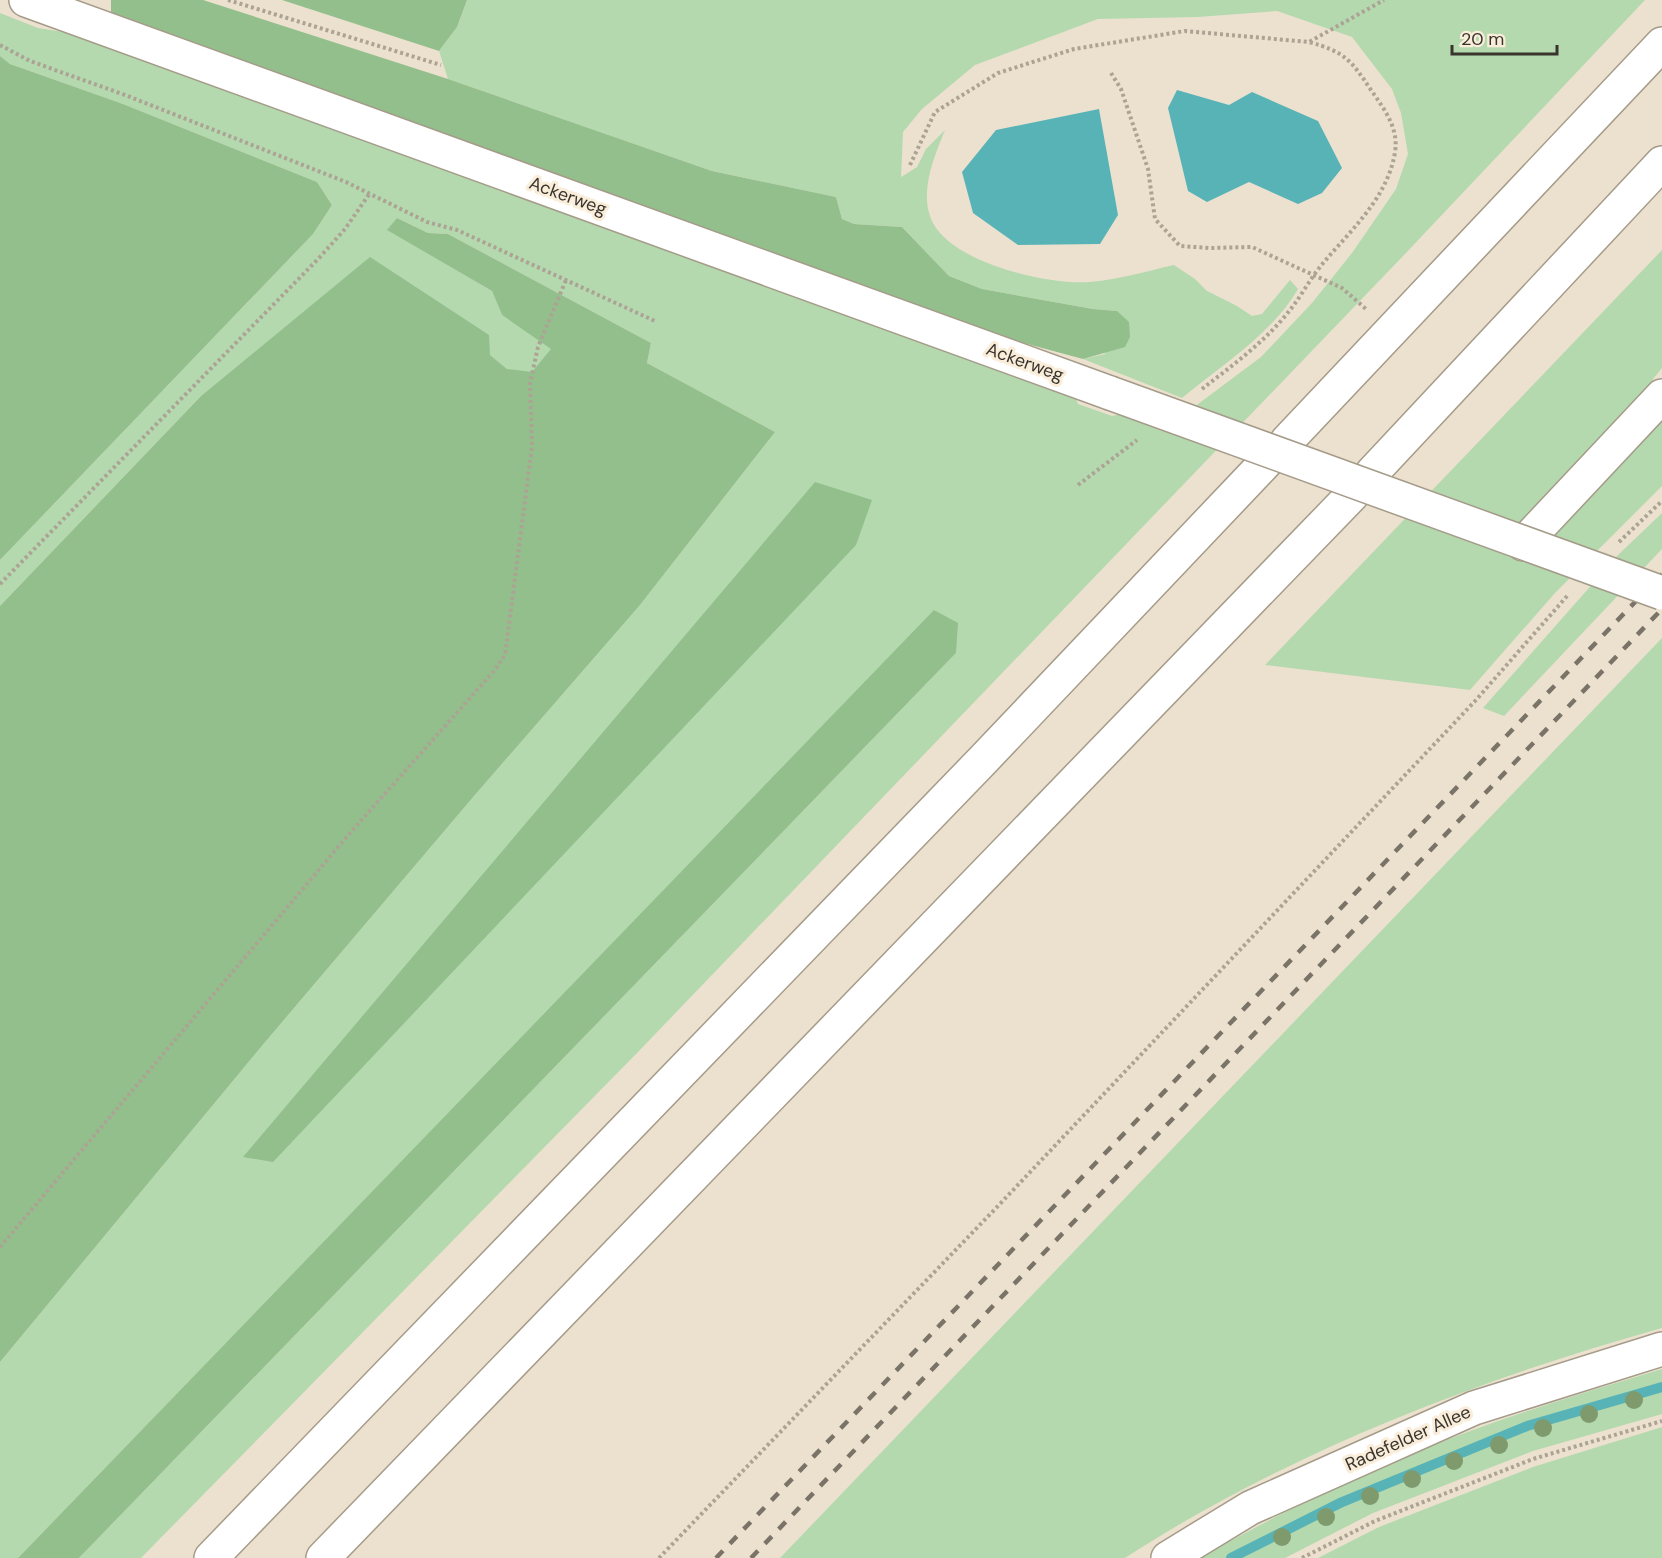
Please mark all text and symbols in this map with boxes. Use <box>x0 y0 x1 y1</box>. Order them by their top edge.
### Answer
scale bar <box>1452 18 1557 56</box>
text: 20 m <box>1461 27 1504 51</box>
street label: Ackerweg <box>526 171 610 221</box>
street label: Ackerweg <box>983 337 1067 387</box>
street label: Radefelder Allee <box>1341 1400 1475 1476</box>

